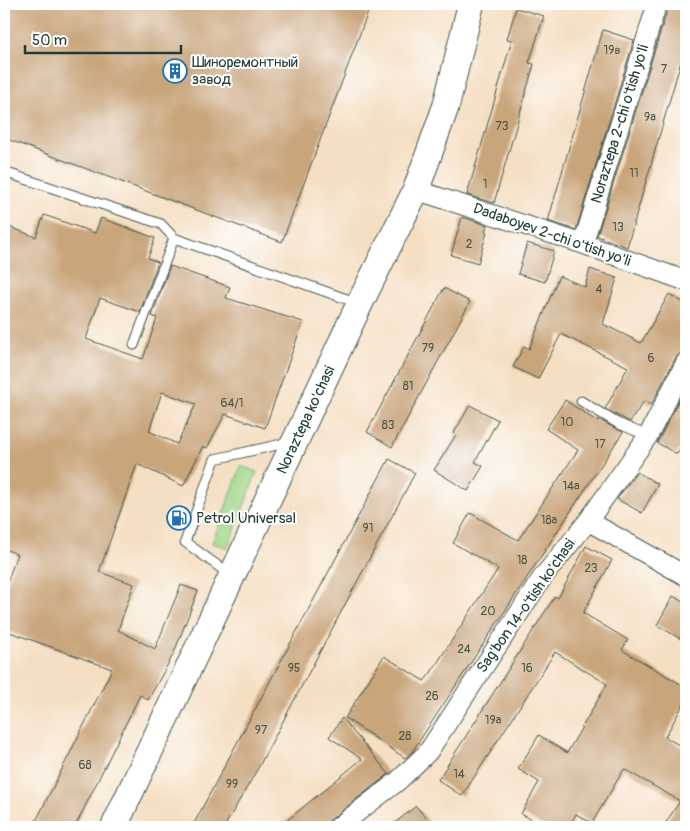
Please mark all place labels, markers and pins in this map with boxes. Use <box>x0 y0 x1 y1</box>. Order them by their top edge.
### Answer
place label: Шиноремонтный завод <box>192 53 298 89</box>
building icon: Шиноремонтный завод <box>162 58 188 84</box>
fuel station icon: Petrol Universal <box>166 505 192 531</box>
place label: Petrol Universal <box>196 509 296 528</box>

